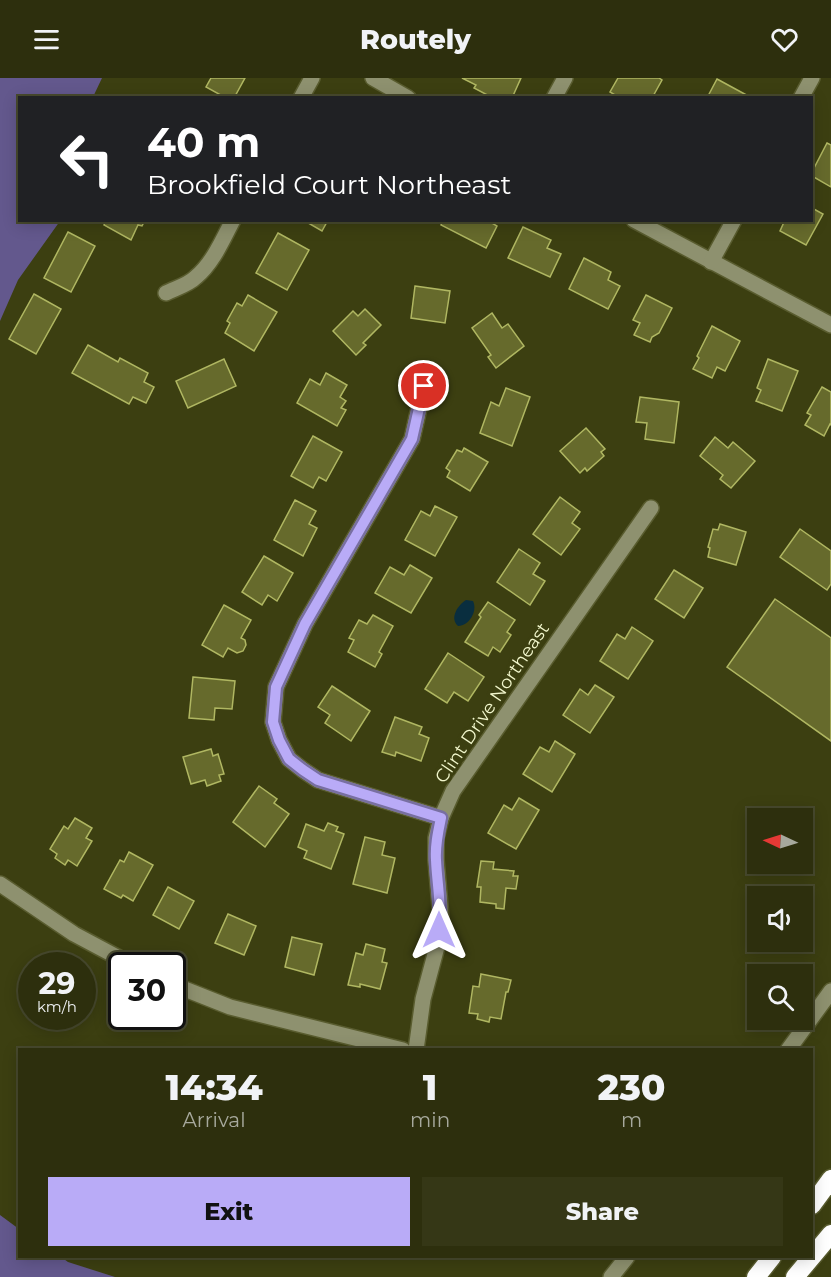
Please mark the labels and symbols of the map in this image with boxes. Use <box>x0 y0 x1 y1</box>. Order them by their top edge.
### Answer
pin <box>398 360 449 411</box>
street label: Clint Drive Northeast <box>430 619 554 787</box>
north arrow <box>747 808 813 874</box>
position arrow <box>407 898 471 962</box>
speed limit sign: 30 <box>108 952 186 1030</box>

